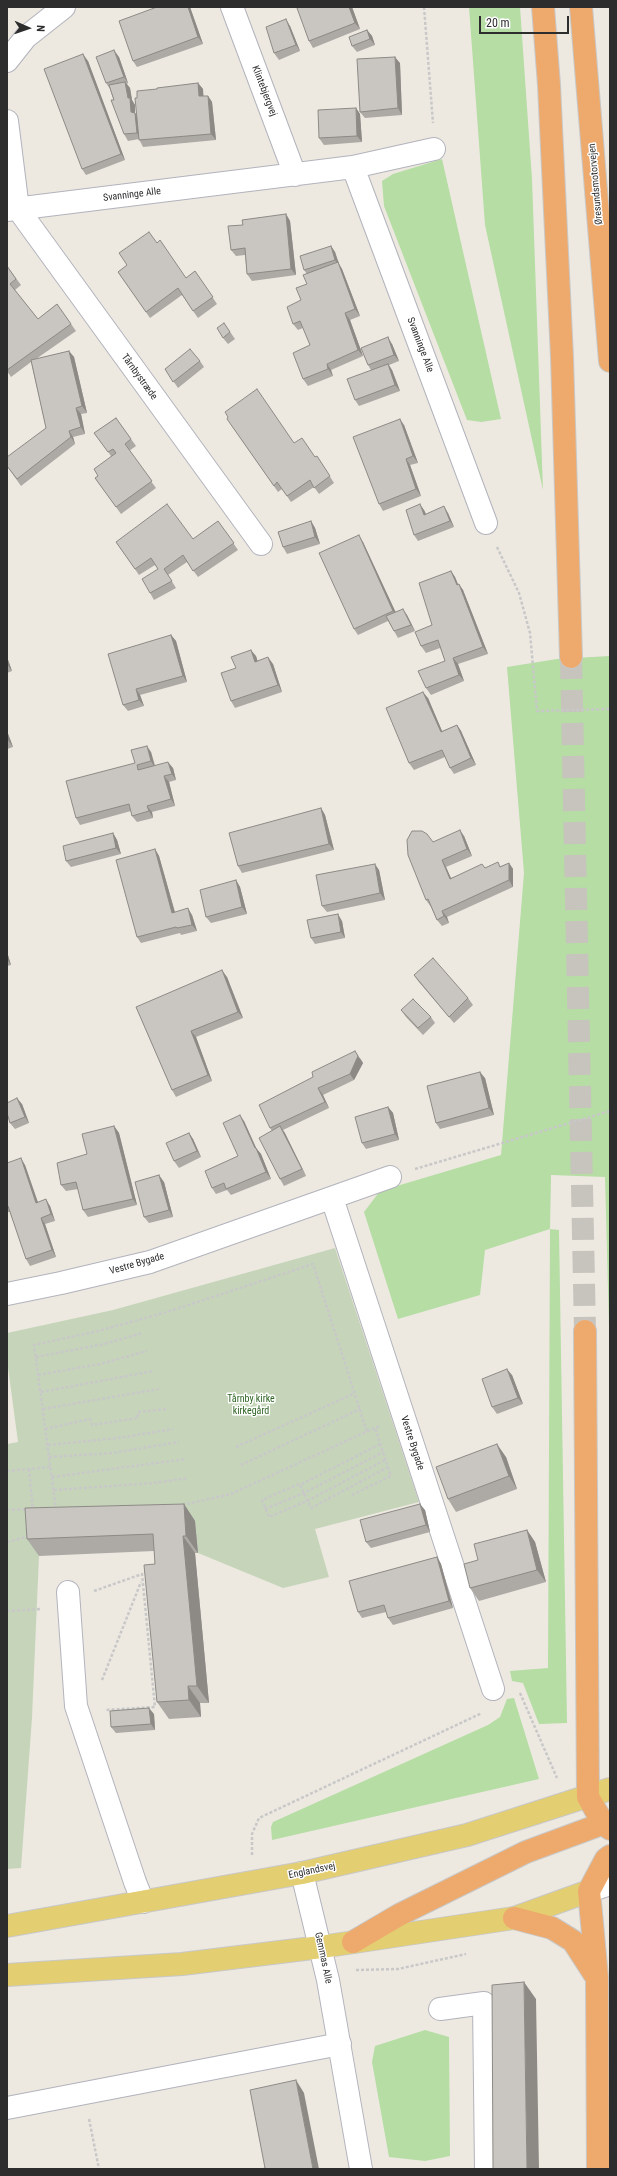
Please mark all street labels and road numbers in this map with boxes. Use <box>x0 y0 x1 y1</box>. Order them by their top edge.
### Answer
street label: Klintebjergvej <box>249 64 279 118</box>
street label: Øresundsmotorvejen <box>586 143 606 225</box>
street label: Svanninge Alle <box>103 186 161 204</box>
street label: Svanninge Alle <box>404 316 436 374</box>
street label: Tårnbystræde <box>118 352 160 402</box>
street label: Vestre Bygade <box>108 1250 166 1278</box>
street label: Vestre Bygade <box>398 1414 426 1472</box>
street label: Englandsvej <box>288 1860 336 1882</box>
street label: Gemmas Alle <box>312 1931 334 1985</box>

